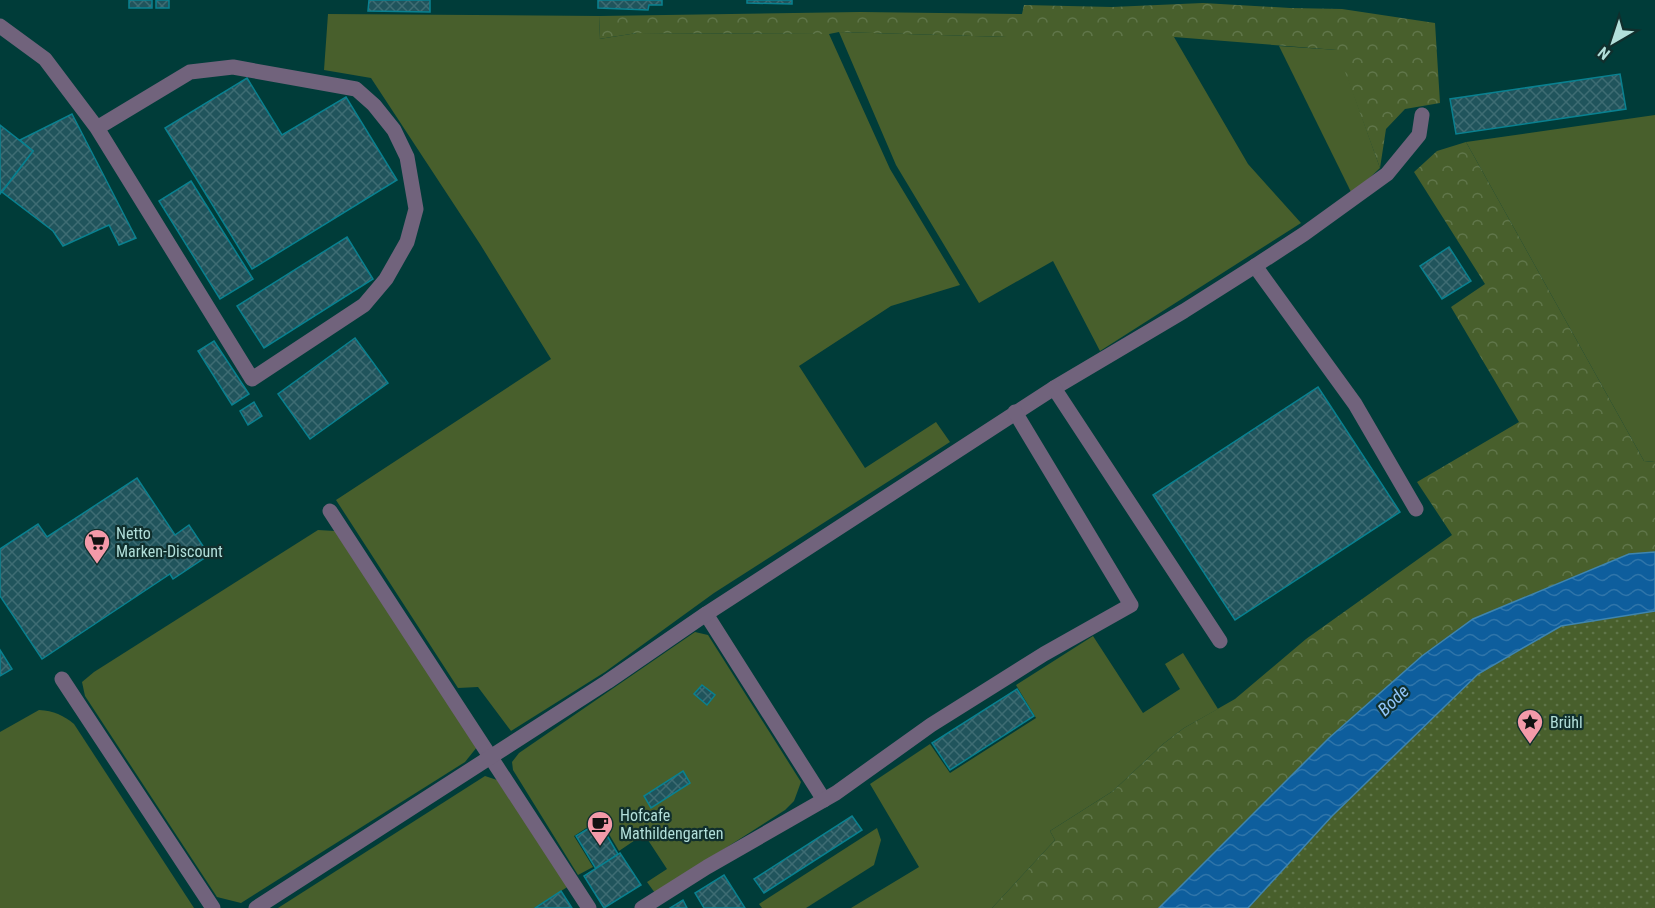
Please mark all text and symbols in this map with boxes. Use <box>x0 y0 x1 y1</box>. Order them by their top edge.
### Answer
north arrow <box>1583 12 1643 72</box>
text: N <box>1594 43 1614 64</box>
place label: Netto Marken-Discount <box>116 524 223 561</box>
supermarket icon: Netto Marken-Discount <box>82 527 112 565</box>
water label: Bode <box>1373 680 1413 720</box>
place icon: Brühl <box>1515 707 1545 745</box>
place label: Brühl <box>1550 713 1583 732</box>
place label: Hofcafe Mathildengarten <box>620 806 724 843</box>
cafe icon: Hofcafe Mathildengarten <box>585 809 615 847</box>

